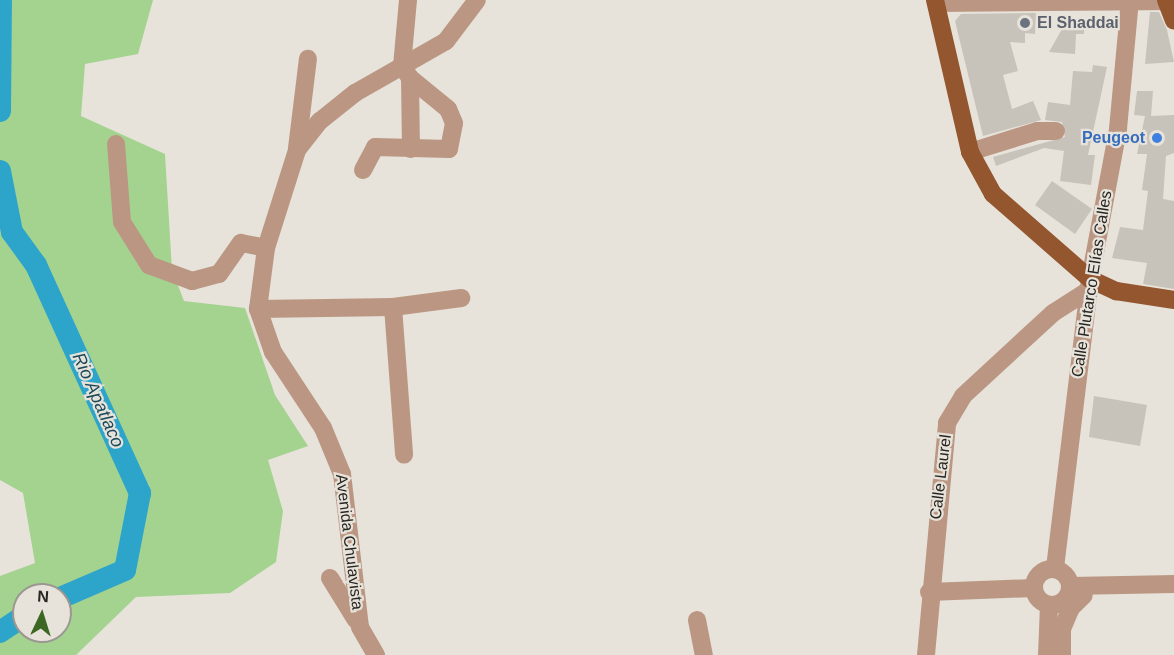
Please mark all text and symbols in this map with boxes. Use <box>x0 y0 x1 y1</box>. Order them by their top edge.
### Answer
place label: El Shaddai <box>1037 13 1119 33</box>
marker: El Shaddai <box>1018 16 1032 30</box>
place label: Peugeot <box>1082 128 1145 148</box>
marker: Peugeot <box>1150 131 1164 145</box>
street label: Calle Plutarco Elías Calles <box>1068 189 1116 379</box>
water label: Rio Apatlaco <box>67 349 129 451</box>
street label: Calle Laurel <box>926 433 956 521</box>
street label: Avenida Chulavista <box>331 473 367 611</box>
north arrow <box>12 583 72 643</box>
text: N <box>37 588 50 605</box>

